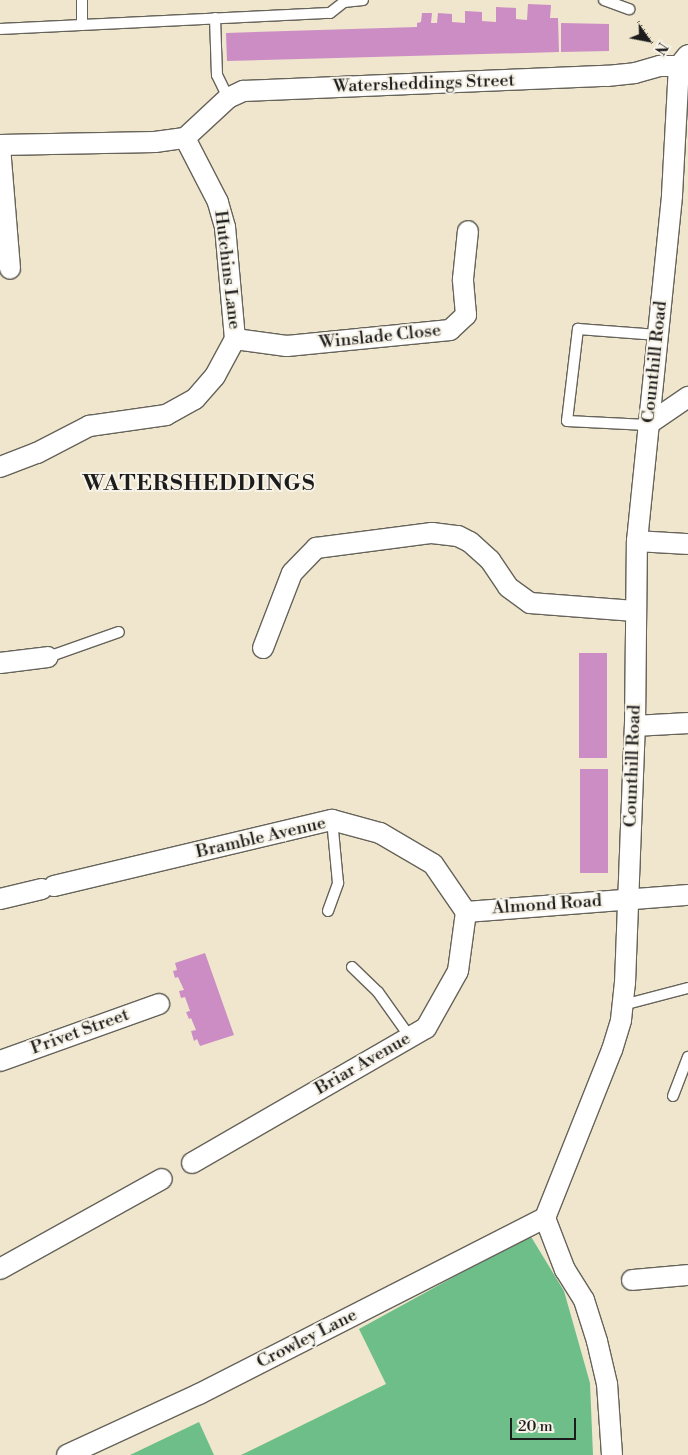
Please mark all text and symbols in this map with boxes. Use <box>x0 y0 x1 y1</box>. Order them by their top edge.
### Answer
north arrow <box>623 15 673 65</box>
text: N <box>650 39 671 58</box>
street label: Watersheddings Street <box>333 70 515 98</box>
street label: Hutchins Lane <box>209 209 245 331</box>
street label: Counthill Road <box>638 300 672 424</box>
street label: Winslade Close <box>318 320 442 354</box>
district label: WATERSHEDDINGS <box>81 471 317 497</box>
street label: Counthill Road <box>620 704 646 828</box>
street label: Bramble Avenue <box>194 813 328 863</box>
street label: Almond Road <box>491 890 603 920</box>
street label: Privet Street <box>28 1004 132 1060</box>
street label: Briar Avenue <box>311 1028 415 1100</box>
street label: Crowley Lane <box>253 1304 361 1374</box>
scale bar <box>513 1408 579 1440</box>
text: 20 m <box>518 1417 553 1436</box>

